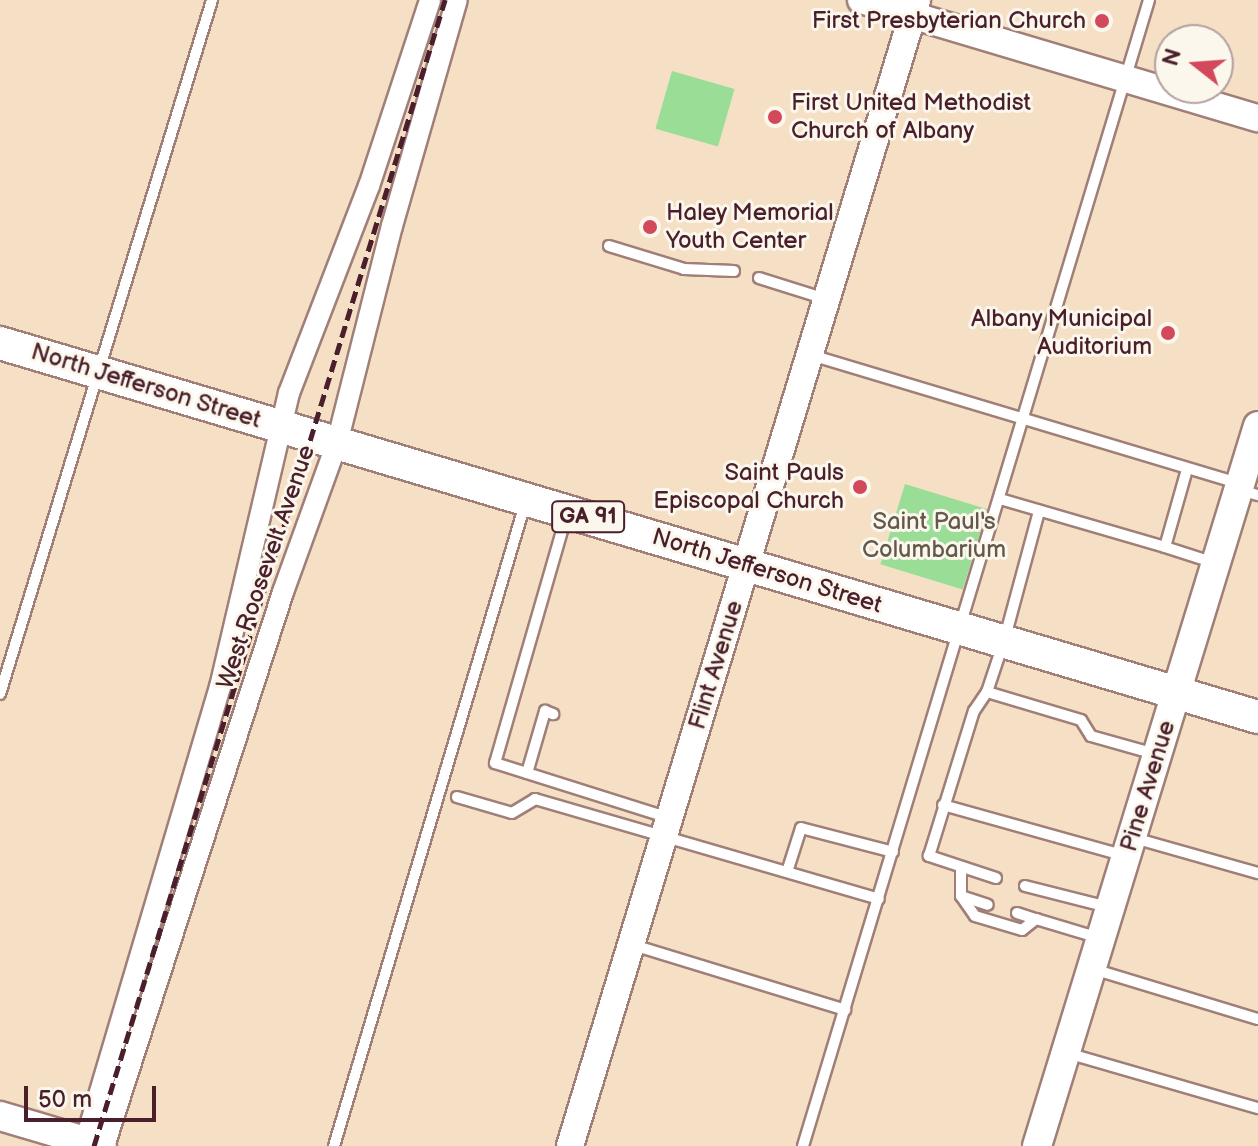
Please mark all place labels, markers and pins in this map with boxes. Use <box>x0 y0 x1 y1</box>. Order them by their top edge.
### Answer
place label: First Presbyterian Church <box>812 7 1086 35</box>
marker: First Presbyterian Church <box>1093 12 1111 30</box>
place label: First United Methodist Church of Albany <box>791 89 1031 145</box>
marker: First United Methodist Church of Albany <box>766 108 784 126</box>
place label: Haley Memorial Youth Center <box>666 199 835 255</box>
marker: Haley Memorial Youth Center <box>641 218 659 236</box>
place label: Albany Municipal Auditorium <box>970 305 1152 361</box>
marker: Albany Municipal Auditorium <box>1159 324 1177 342</box>
place label: Saint Pauls Episcopal Church <box>653 459 844 515</box>
marker: Saint Pauls Episcopal Church <box>851 478 869 496</box>

